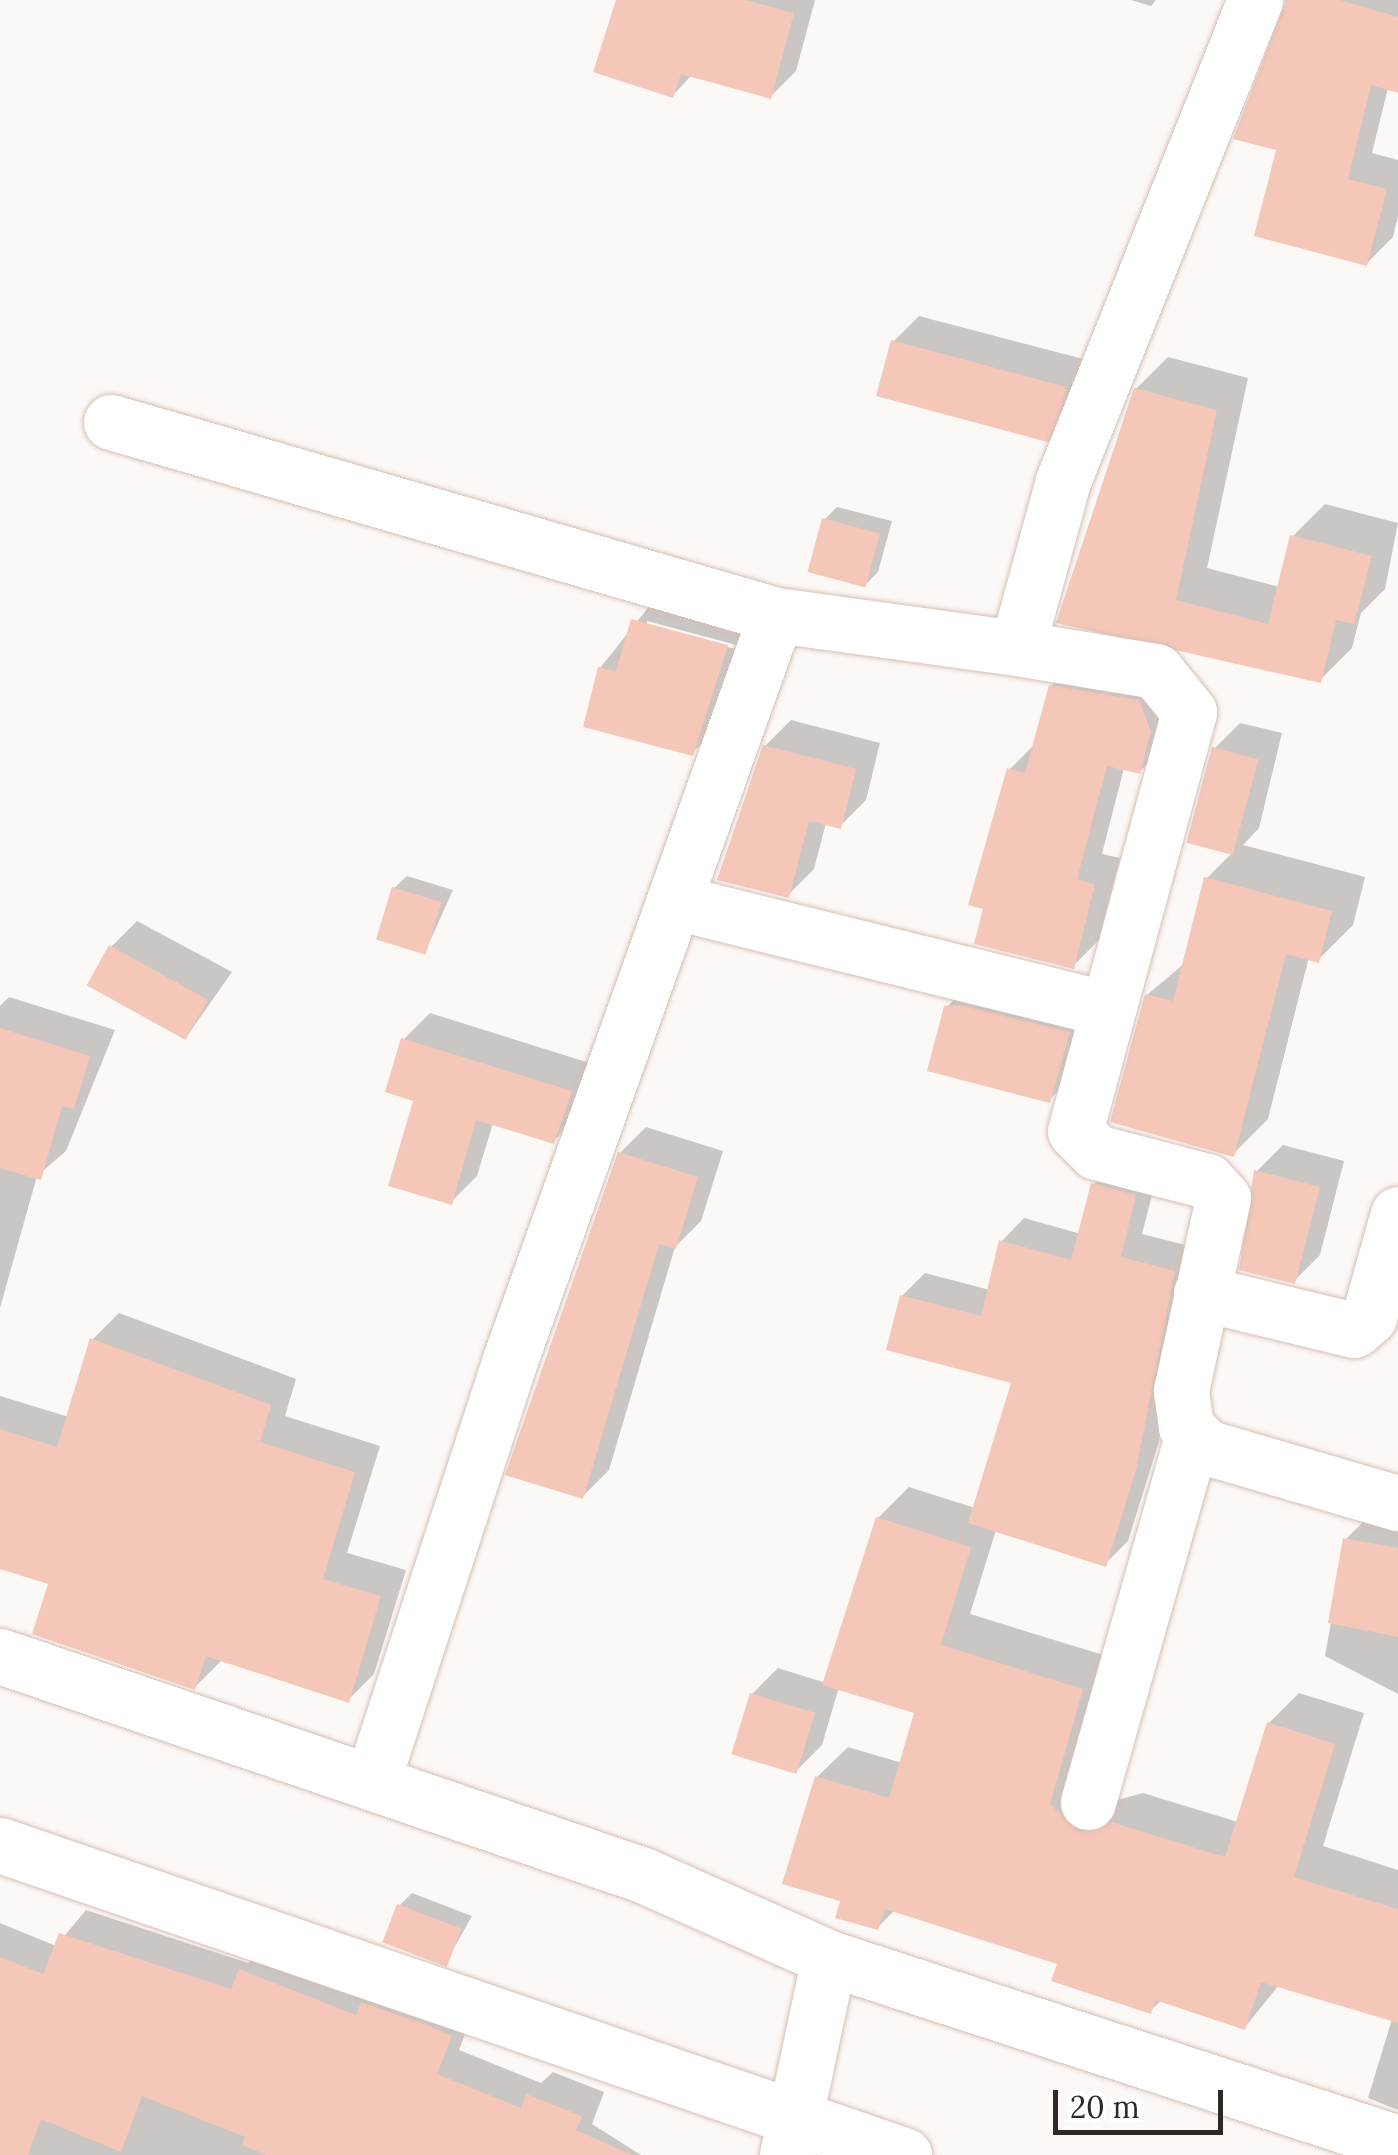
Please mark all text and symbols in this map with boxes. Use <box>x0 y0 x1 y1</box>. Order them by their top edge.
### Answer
scale bar <box>1058 2070 1228 2132</box>
text: 20 m <box>1070 2088 1139 2126</box>

